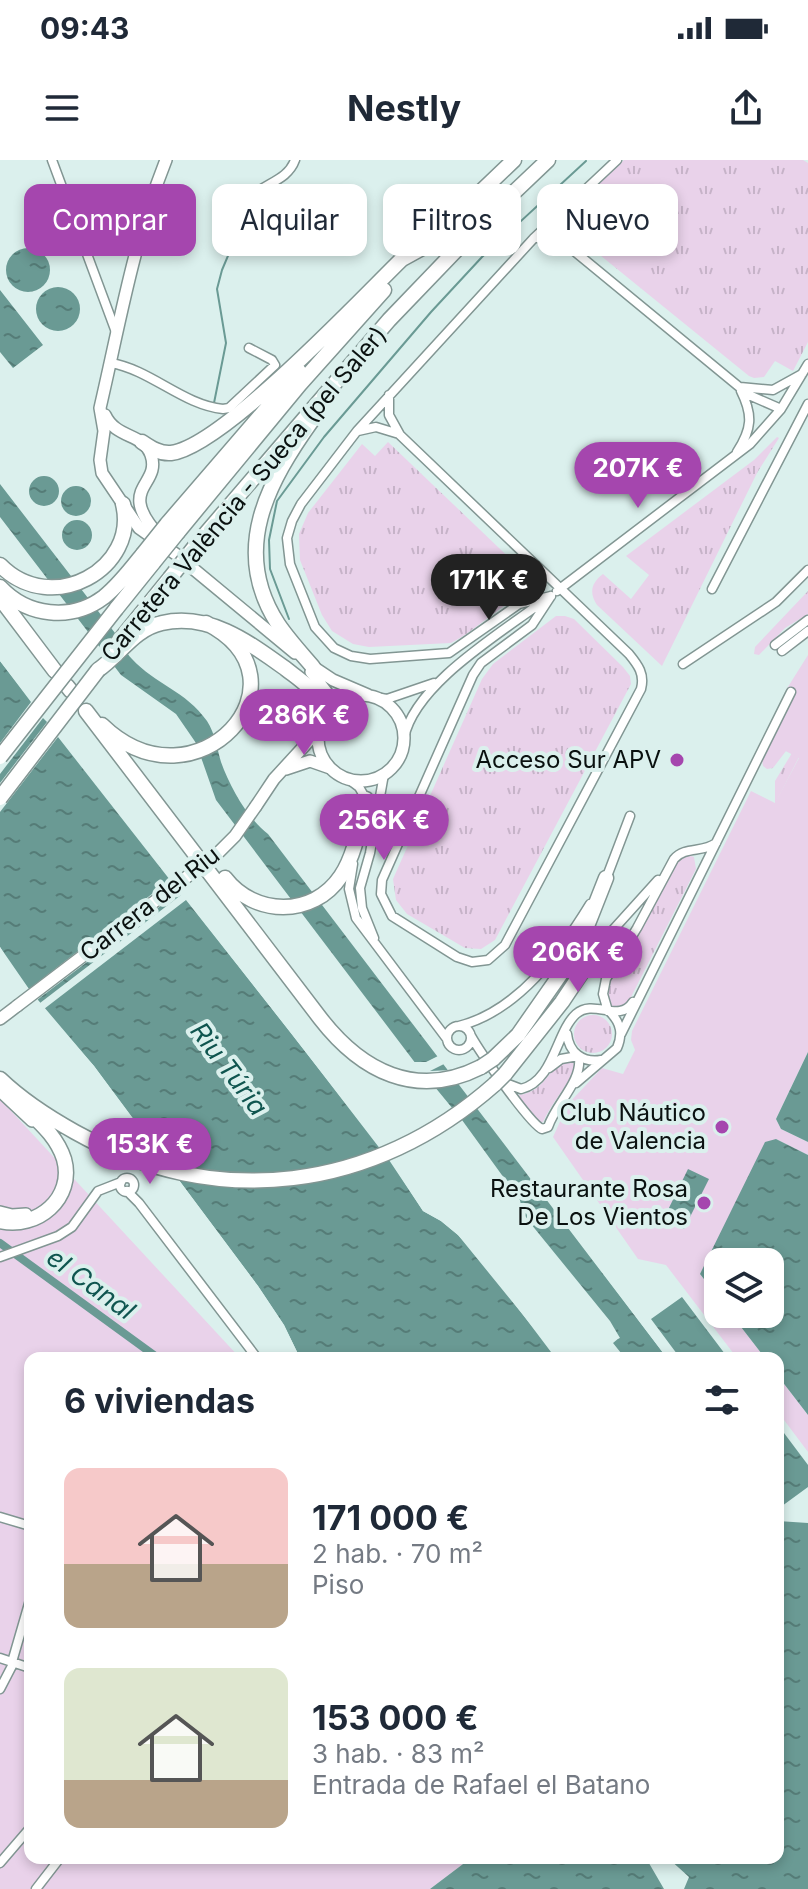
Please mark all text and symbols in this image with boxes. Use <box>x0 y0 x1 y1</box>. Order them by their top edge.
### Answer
text: 09:43 <box>40 10 129 46</box>
icon: menu <box>40 86 84 130</box>
text: Nestly <box>347 86 461 130</box>
icon: share <box>724 86 768 130</box>
chip: Comprar <box>24 184 196 256</box>
chip: Alquilar <box>212 184 367 256</box>
chip: Filtros <box>383 184 521 256</box>
chip: Nuevo <box>537 184 678 256</box>
street label: Carretera València - Sueca (pel Saler) <box>95 320 392 667</box>
pin: 207K € <box>573 442 703 510</box>
text: 207K € <box>592 452 684 483</box>
pin: 171K € <box>424 554 554 622</box>
text: 171K € <box>449 564 529 595</box>
pin: 286K € <box>239 689 369 757</box>
text: 286K € <box>258 699 350 730</box>
place label: Acceso Sur APV <box>475 745 661 774</box>
marker: Acceso Sur APV <box>668 751 686 769</box>
pin: 256K € <box>319 794 449 862</box>
text: 256K € <box>338 804 430 835</box>
street label: Carrera del Riu <box>74 840 225 967</box>
pin: 206K € <box>513 926 643 994</box>
text: 206K € <box>531 936 625 967</box>
water label: Riu Túria <box>184 1016 274 1121</box>
place label: Club Náutico de Valencia <box>560 1098 706 1155</box>
pin: 153K € <box>85 1118 215 1186</box>
marker: Club Náutico de Valencia <box>713 1118 731 1136</box>
text: 153K € <box>106 1128 194 1159</box>
place label: Restaurante Rosa De Los Vientos <box>490 1174 688 1231</box>
marker: Restaurante Rosa De Los Vientos <box>695 1194 713 1212</box>
water label: el Canal <box>41 1241 142 1326</box>
map controls <box>704 1248 784 1328</box>
button: layers <box>704 1248 784 1328</box>
icon: filters <box>700 1378 744 1422</box>
text: 6 viviendas <box>64 1380 255 1421</box>
text: 171 000 € <box>312 1497 469 1538</box>
icon: home <box>128 1500 224 1596</box>
text: 2 hab. · 70 m² <box>312 1538 483 1569</box>
text: Piso <box>312 1569 364 1600</box>
text: 153 000 € <box>312 1697 479 1738</box>
icon: home <box>128 1700 224 1796</box>
text: 3 hab. · 83 m² <box>312 1738 485 1769</box>
text: Entrada de Rafael el Batano <box>312 1769 650 1800</box>

